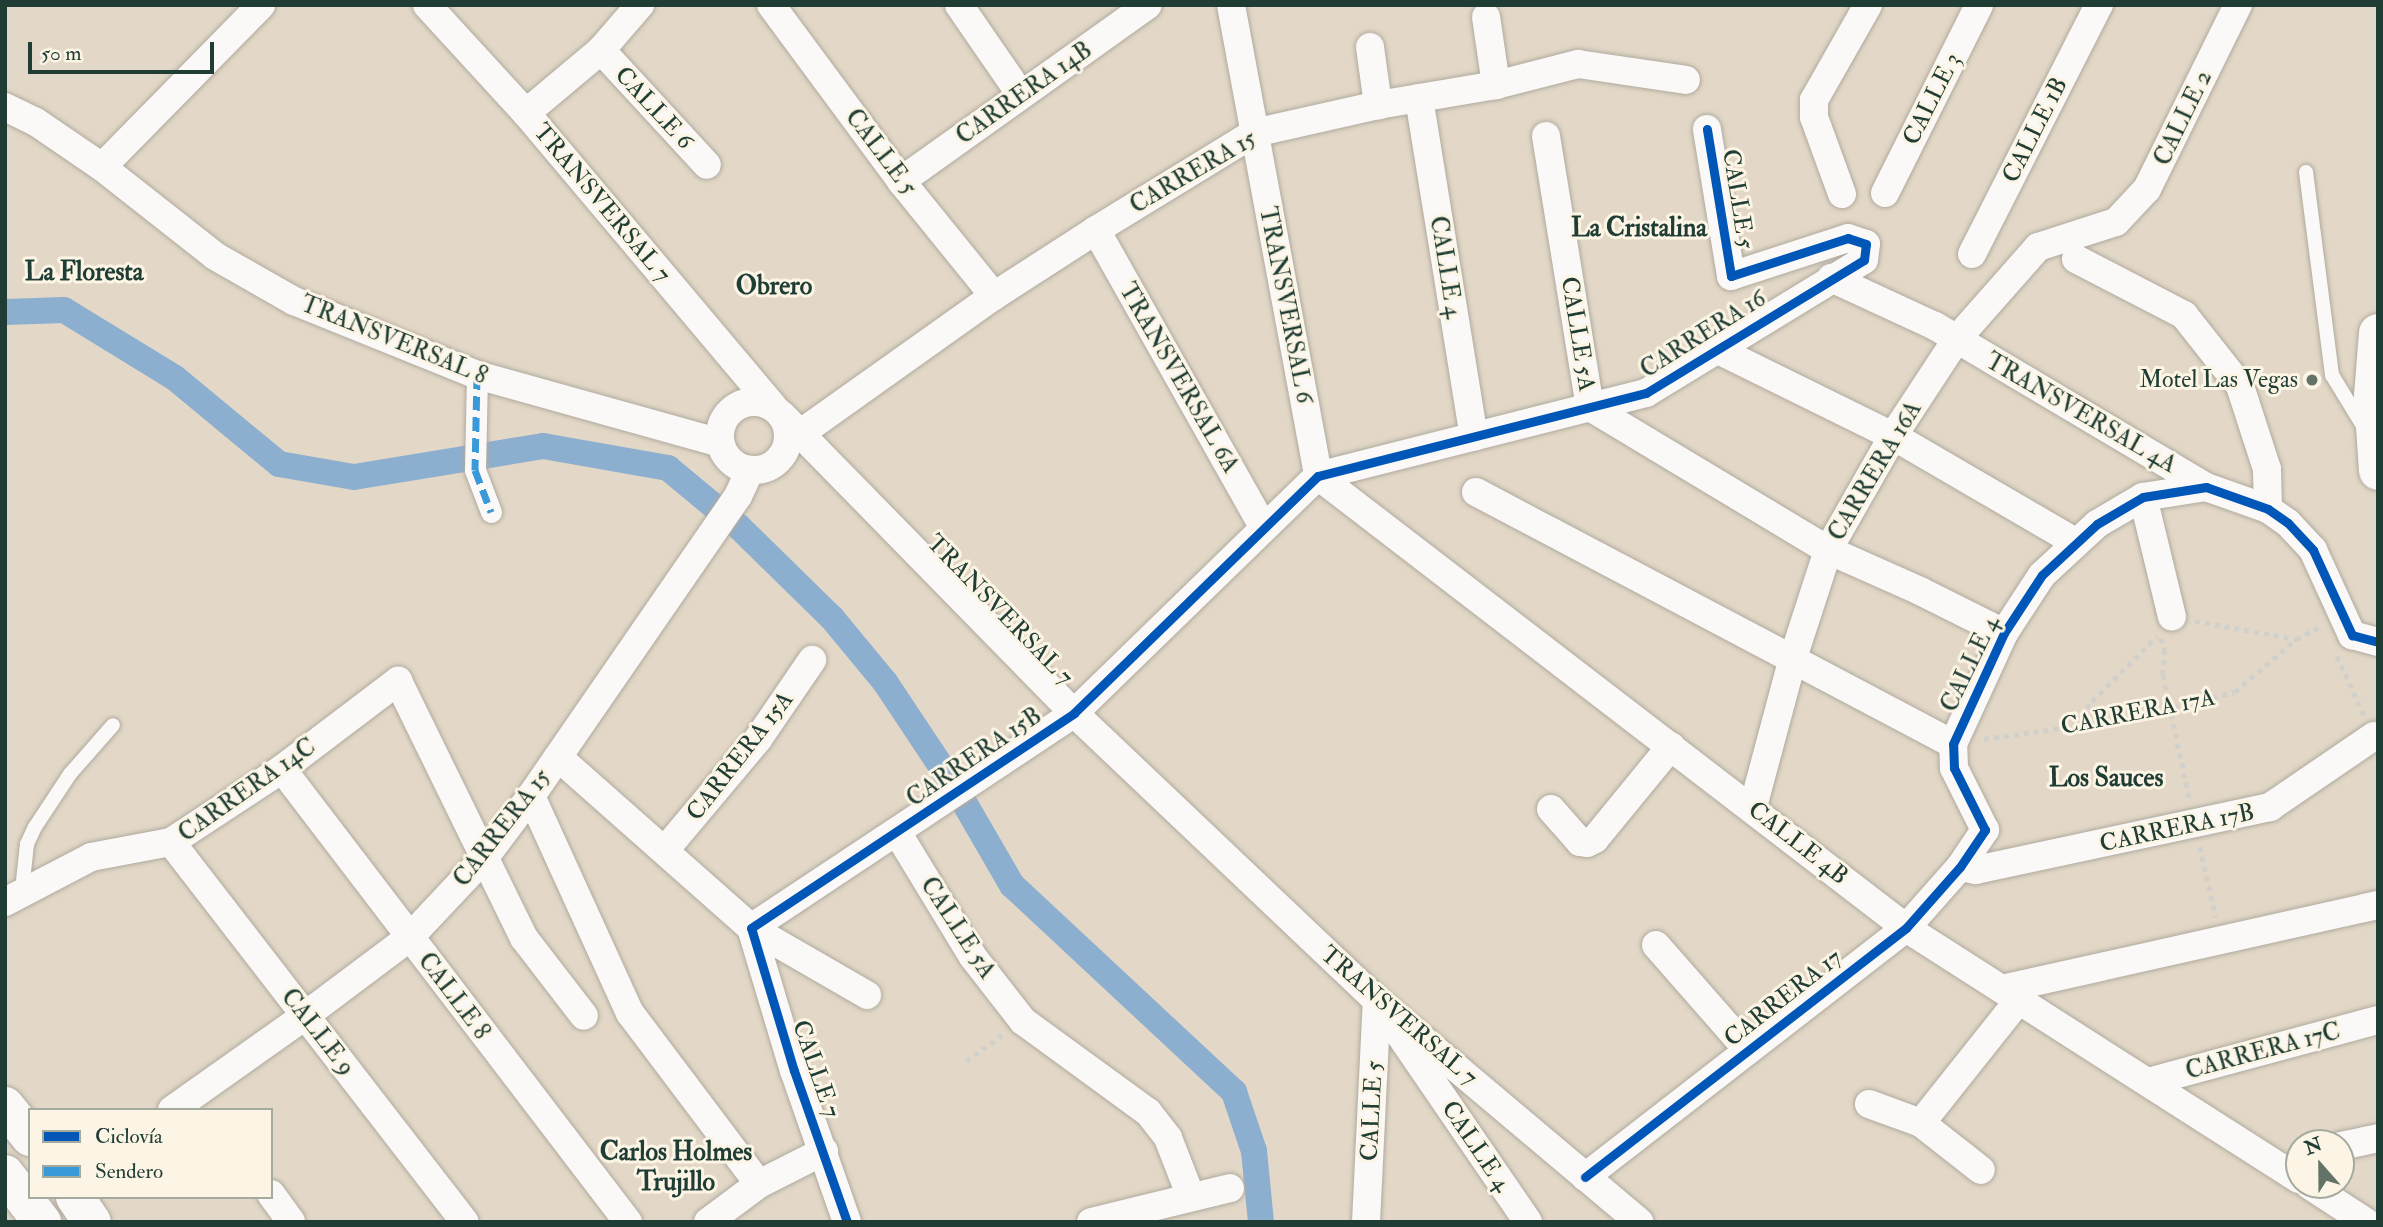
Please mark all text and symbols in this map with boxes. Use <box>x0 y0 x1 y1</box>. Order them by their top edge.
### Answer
scale bar <box>32 28 217 72</box>
street label: CARRERA 14B <box>951 36 1097 150</box>
text: 50 m <box>41 40 82 67</box>
street label: CALLE 3 <box>1897 48 1967 150</box>
street label: CALLE 6 <box>609 61 699 155</box>
street label: CALLE 2 <box>2148 66 2218 170</box>
street label: CALLE 1B <box>1996 73 2074 187</box>
street label: CALLE 5 <box>839 103 923 201</box>
street label: TRANSVERSAL 7 <box>527 118 677 288</box>
street label: CARRERA 15 <box>1125 124 1261 220</box>
street label: CALLE 5 <box>1716 147 1760 251</box>
street label: TRANSVERSAL 6 <box>1253 204 1319 406</box>
district label: La Cristalina <box>1571 213 1707 245</box>
street label: CALLE 4 <box>1424 214 1468 320</box>
district label: La Floresta <box>25 257 143 289</box>
district label: Obrero <box>736 271 812 303</box>
street label: CALLE 5A <box>1555 275 1601 393</box>
street label: TRANSVERSAL 6A <box>1113 278 1245 478</box>
street label: CARRERA 16 <box>1635 284 1771 384</box>
street label: TRANSVERSAL 8 <box>296 289 492 391</box>
street label: TRANSVERSAL 4A <box>1980 347 2182 479</box>
place label: Motel Las Vegas <box>2139 366 2298 394</box>
marker: Motel Las Vegas <box>2304 372 2320 388</box>
street label: CARRERA 16A <box>1822 396 1928 546</box>
street label: TRANSVERSAL 7 <box>921 529 1079 691</box>
street label: CALLE 4 <box>1935 611 2005 717</box>
street label: CARRERA 17A <box>2058 683 2218 741</box>
street label: CARRERA 15A <box>681 686 799 826</box>
street label: CARRERA 15B <box>901 701 1047 813</box>
street label: CARRERA 14C <box>173 732 321 848</box>
district label: Los Sauces <box>2049 763 2163 795</box>
street label: CARRERA 15 <box>447 764 557 892</box>
street label: CALLE 4B <box>1742 795 1854 891</box>
street label: CARRERA 17B <box>2097 798 2257 858</box>
street label: CALLE 5A <box>914 872 1002 984</box>
street label: TRANSVERSAL 7 <box>1315 940 1483 1092</box>
street label: CARRERA 17 <box>1718 943 1848 1053</box>
street label: CALLE 8 <box>412 947 496 1045</box>
street label: CALLE 9 <box>275 983 361 1081</box>
street label: CALLE 7 <box>786 1017 846 1121</box>
street label: CARRERA 17C <box>2182 1017 2344 1085</box>
street label: CALLE 5 <box>1355 1060 1389 1162</box>
street label: CALLE 4 <box>1435 1095 1517 1197</box>
legend <box>28 1108 273 1199</box>
text: Ciclovía <box>95 1123 163 1150</box>
north arrow <box>2285 1129 2355 1199</box>
text: N <box>2301 1132 2325 1161</box>
district label: Carlos Holmes Trujillo <box>600 1137 752 1198</box>
text: Sendero <box>95 1158 163 1185</box>

